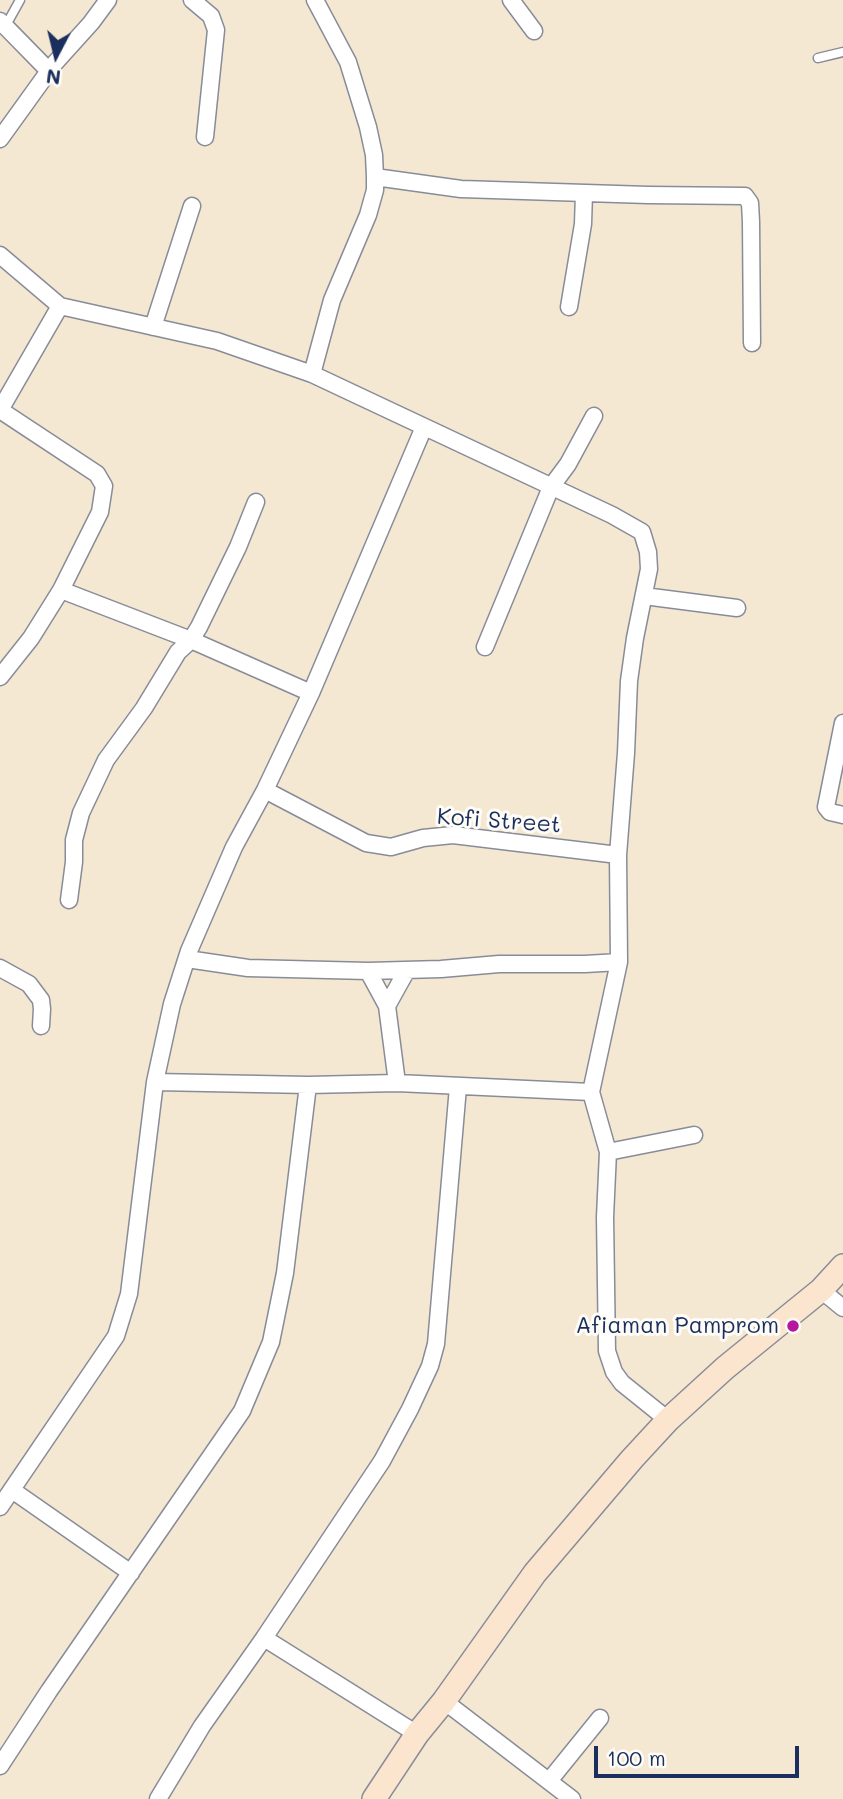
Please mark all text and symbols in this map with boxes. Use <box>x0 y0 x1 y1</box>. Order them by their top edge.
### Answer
north arrow <box>21 21 91 91</box>
text: N <box>45 64 62 91</box>
street label: Kofi Street <box>436 803 562 839</box>
place label: Afiaman Pamprom <box>576 1312 779 1340</box>
marker: Afiaman Pamprom <box>785 1318 801 1334</box>
scale bar <box>598 1732 803 1776</box>
text: 100 m <box>607 1744 666 1771</box>

